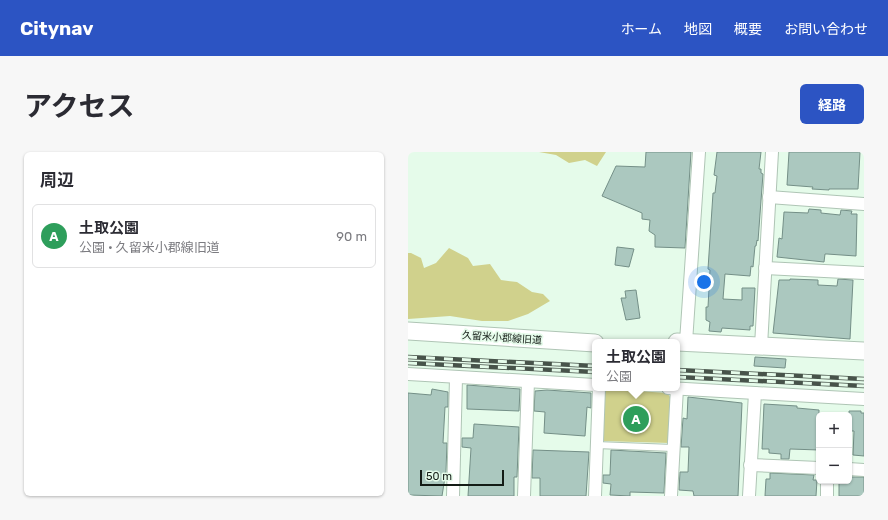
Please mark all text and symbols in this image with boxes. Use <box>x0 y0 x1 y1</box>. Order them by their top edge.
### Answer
text: Citynav <box>20 17 93 40</box>
text: ホーム <box>620 21 662 38</box>
text: 地図 <box>684 21 712 38</box>
text: 概要 <box>734 21 762 38</box>
text: お問い合わせ <box>784 21 868 38</box>
button: 経路 <box>800 84 864 124</box>
text: アクセス <box>24 90 135 123</box>
text: 周辺 <box>40 170 74 190</box>
text: 土取公園 <box>79 219 139 237</box>
text: A <box>49 229 59 244</box>
text: 90 m <box>336 229 367 244</box>
text: 公園 · 久留米小郡線旧道 <box>79 240 220 255</box>
your location <box>694 272 714 292</box>
street label: 久留米小郡線旧道 <box>462 329 542 347</box>
popup <box>592 339 680 391</box>
text: 土取公園 <box>606 348 666 366</box>
text: 公園 <box>606 369 632 384</box>
pin: A <box>623 404 649 434</box>
map controls <box>816 412 852 484</box>
button: + <box>816 412 852 448</box>
button: − <box>816 448 852 484</box>
scale bar <box>420 468 504 487</box>
text: 50 m <box>426 470 452 483</box>

